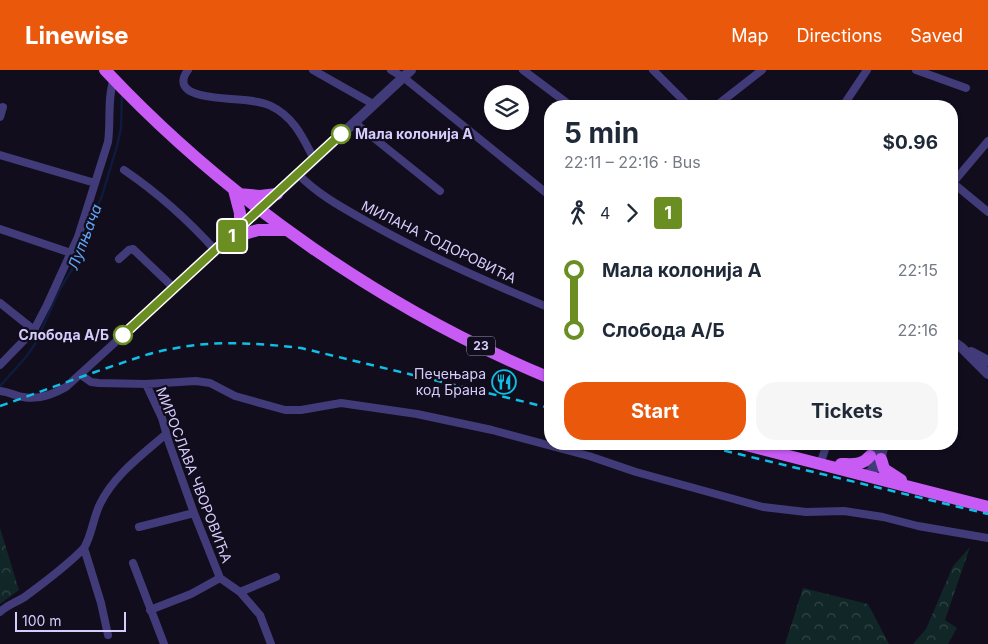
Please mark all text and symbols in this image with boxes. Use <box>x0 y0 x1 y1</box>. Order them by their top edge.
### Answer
text: Linewise <box>25 21 129 50</box>
text: Map <box>731 25 769 46</box>
text: Directions <box>797 25 882 46</box>
text: Saved <box>910 25 963 46</box>
map controls <box>484 85 529 130</box>
button: layers <box>484 85 529 130</box>
text: 5 min <box>564 116 639 150</box>
marker: Мала колонија А <box>331 124 351 144</box>
place label: Мала колонија А <box>355 125 473 142</box>
text: $0.96 <box>883 131 938 154</box>
text: 22:11 – 22:16 · Bus <box>564 152 701 172</box>
street label: МИЛАНА ТОДОРОВИЋА <box>359 197 520 287</box>
icon: walk <box>564 199 592 227</box>
icon: forward <box>618 199 646 227</box>
water label: Лупњача <box>63 201 106 272</box>
text: 1 <box>664 202 672 223</box>
text: 4 <box>600 203 610 223</box>
line badge: 1 <box>216 220 248 252</box>
text: 1 <box>228 225 236 246</box>
text: Мала колонија А <box>602 259 762 282</box>
text: 22:15 <box>898 260 938 280</box>
text: Слобода А/Б <box>602 319 725 342</box>
text: 22:16 <box>897 320 938 340</box>
marker: Слобода А/Б <box>113 325 133 345</box>
place label: Слобода А/Б <box>19 326 109 343</box>
road number: 23 <box>467 336 495 356</box>
place label: Печењара код Брана <box>414 365 486 398</box>
restaurant icon: Печењара код Брана <box>491 369 517 395</box>
button: Start <box>564 382 746 440</box>
button: Tickets <box>756 382 938 440</box>
street label: МИРОСЛАВА ЧВОРОВИЋА <box>153 384 236 565</box>
scale bar <box>15 609 126 632</box>
text: 100 m <box>22 612 62 629</box>

